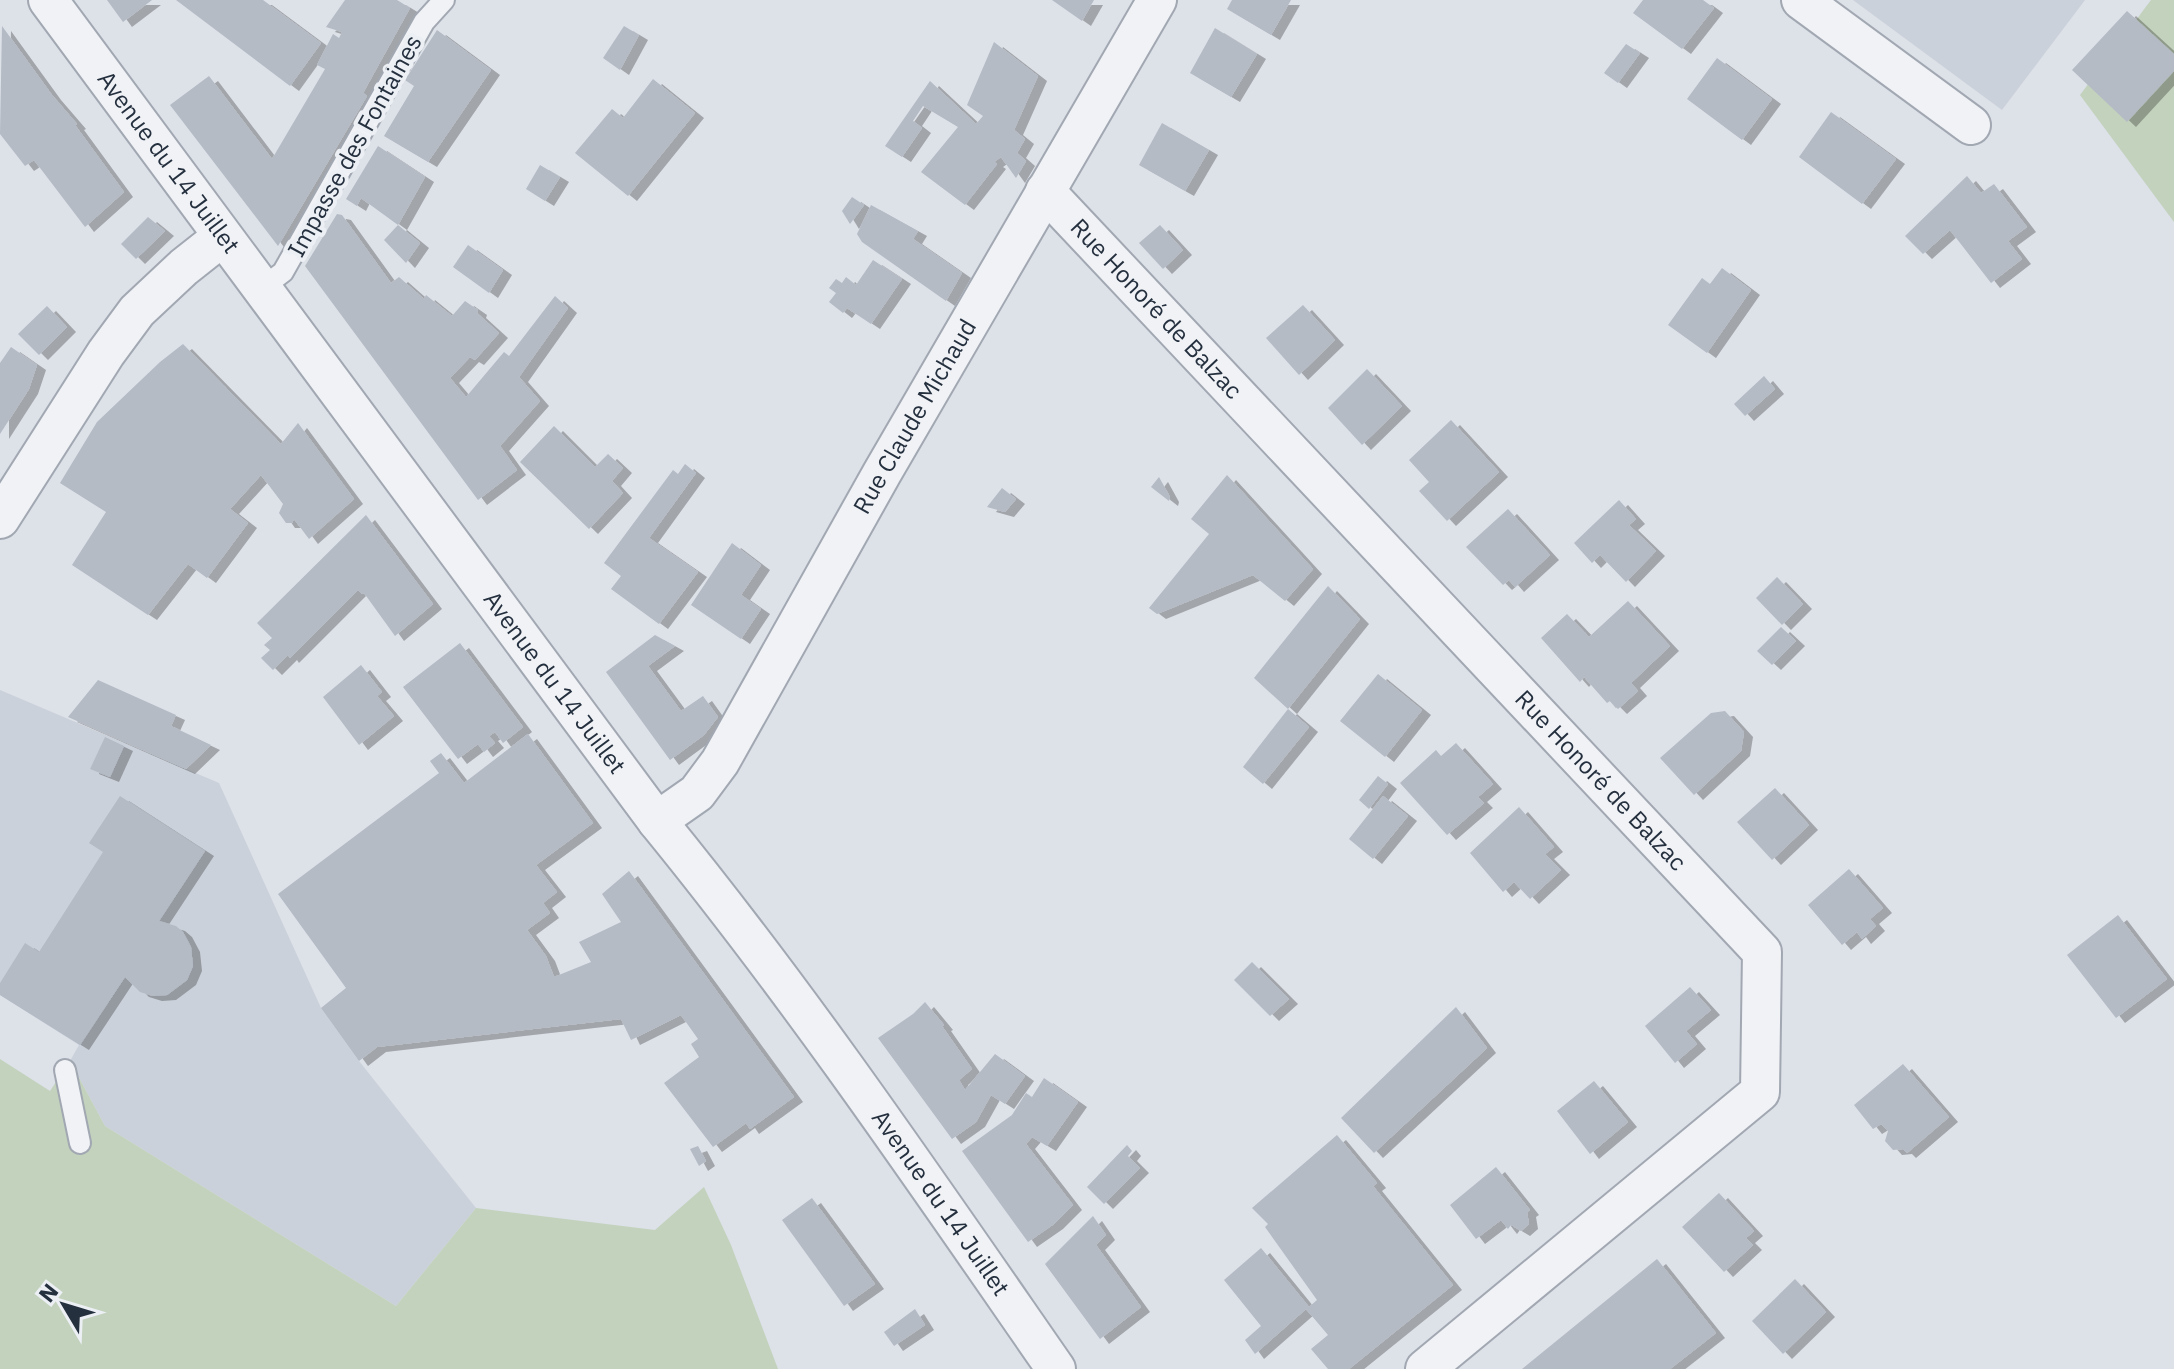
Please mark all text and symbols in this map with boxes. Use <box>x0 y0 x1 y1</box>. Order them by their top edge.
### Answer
street label: Impasse des Fontaines <box>280 29 429 262</box>
street label: Avenue du 14 Juillet <box>91 64 248 260</box>
street label: Rue Honoré de Balzac <box>1064 211 1250 405</box>
street label: Rue Claude Michaud <box>845 313 983 519</box>
street label: Avenue du 14 Juillet <box>477 584 634 780</box>
street label: Rue Honoré de Balzac <box>1508 683 1694 877</box>
street label: Avenue du 14 Juillet <box>865 1103 1017 1302</box>
north arrow <box>24 1265 104 1345</box>
text: N <box>32 1277 64 1308</box>

